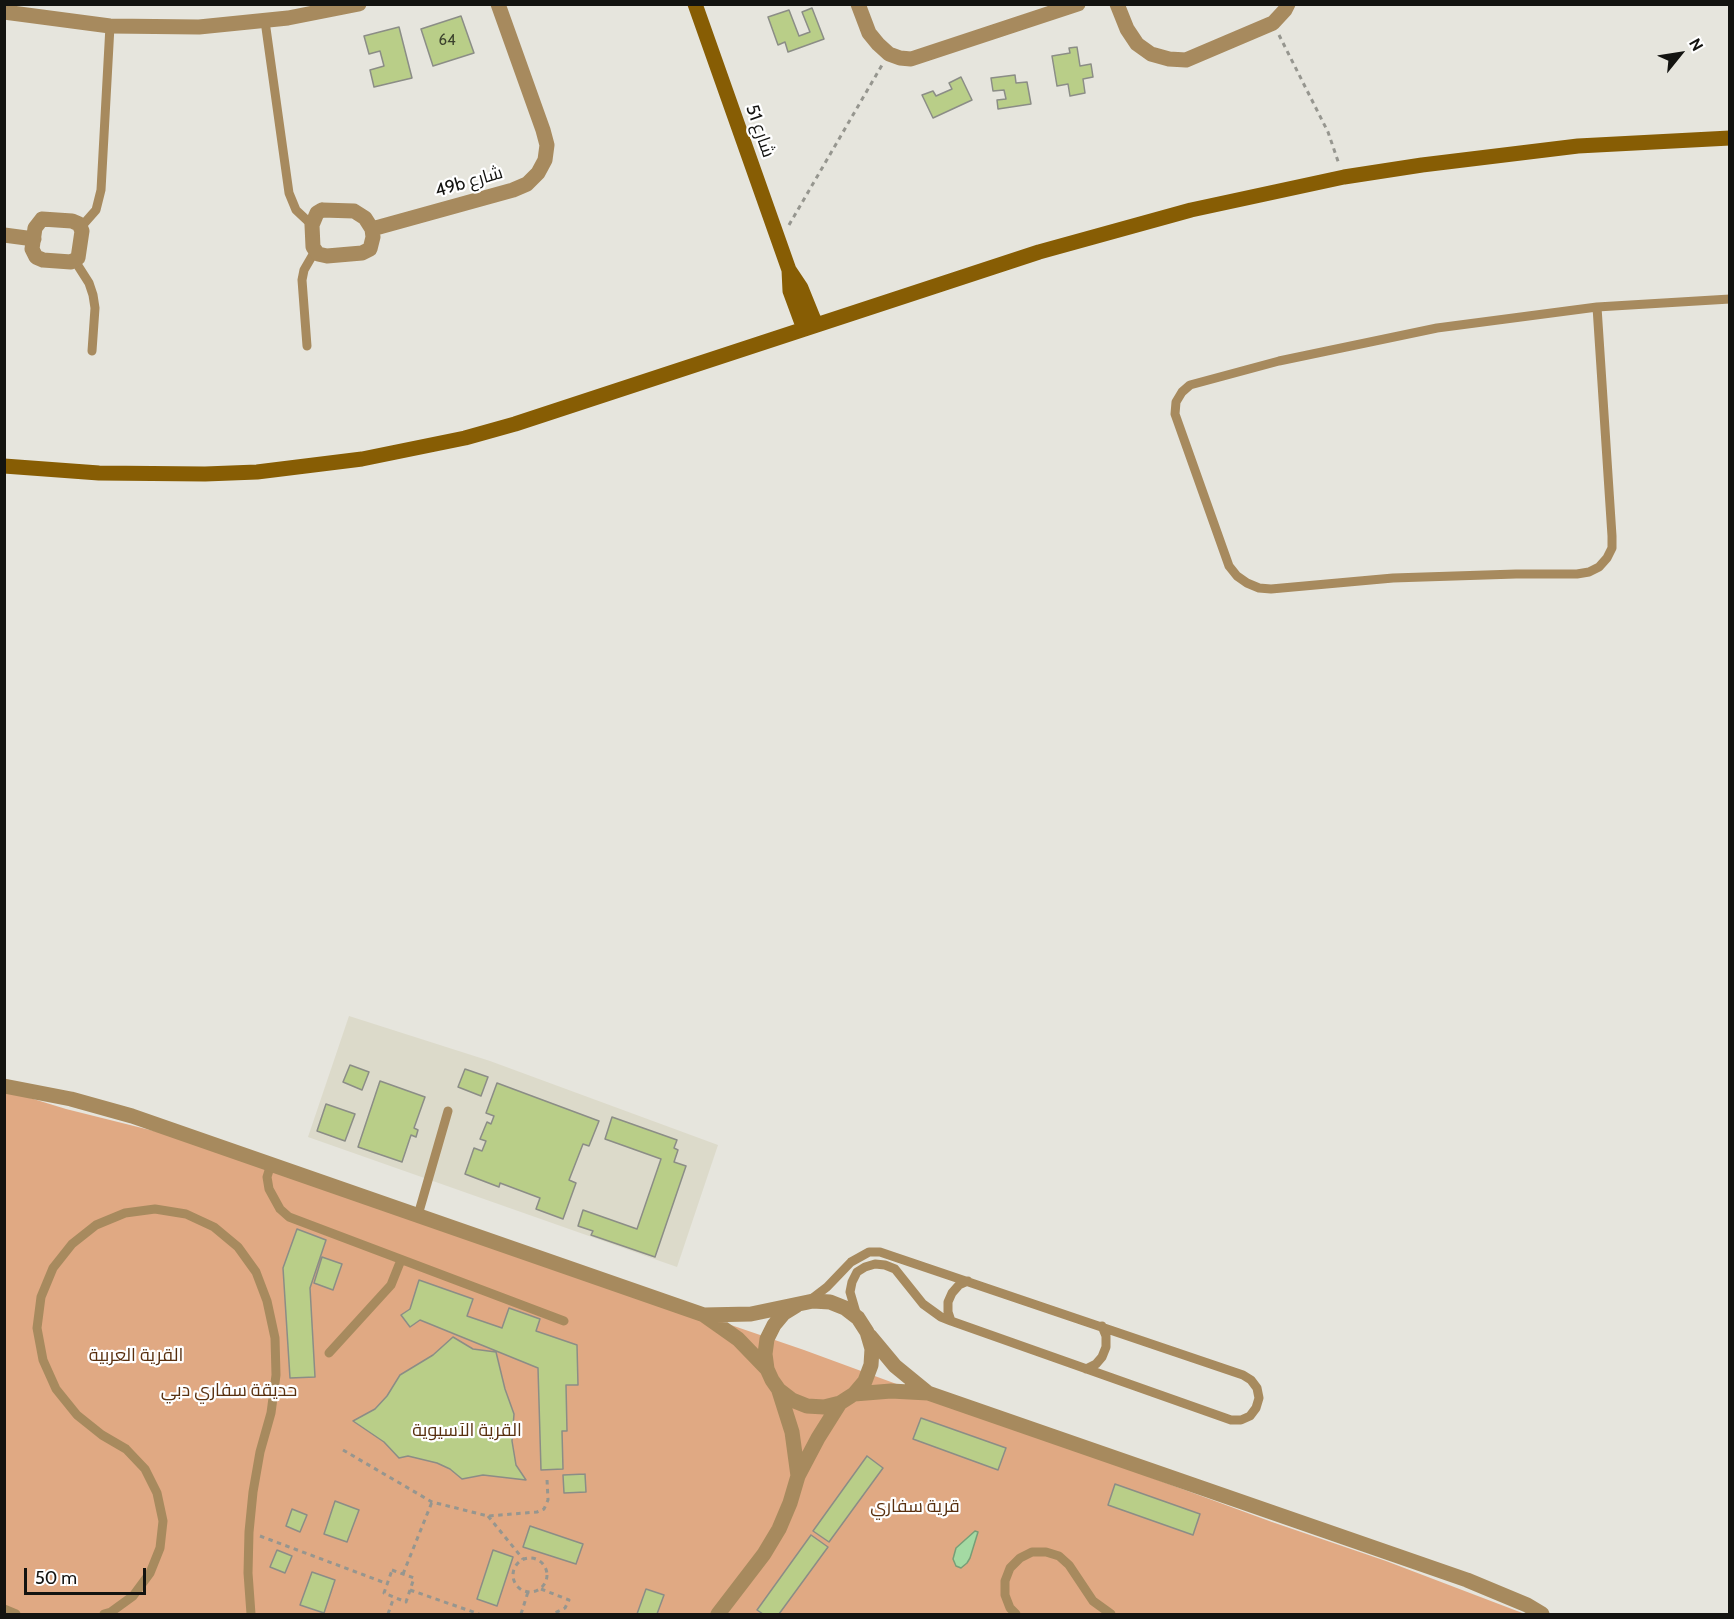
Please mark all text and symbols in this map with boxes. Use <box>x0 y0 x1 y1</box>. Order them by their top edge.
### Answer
north arrow <box>1650 24 1710 84</box>
house number: 64 <box>438 32 456 50</box>
text: N <box>1685 35 1707 54</box>
street label: شارع 51 <box>741 102 779 160</box>
street label: 49b شارع <box>433 162 505 202</box>
park label: القرية العربية <box>89 1345 183 1367</box>
park label: حديقة سفاري دبي <box>161 1380 297 1402</box>
park label: القرية الآسيوية <box>412 1420 522 1442</box>
park label: قرية سفاري <box>870 1496 960 1518</box>
scale bar <box>27 1556 148 1594</box>
text: 50 m <box>35 1567 77 1589</box>

